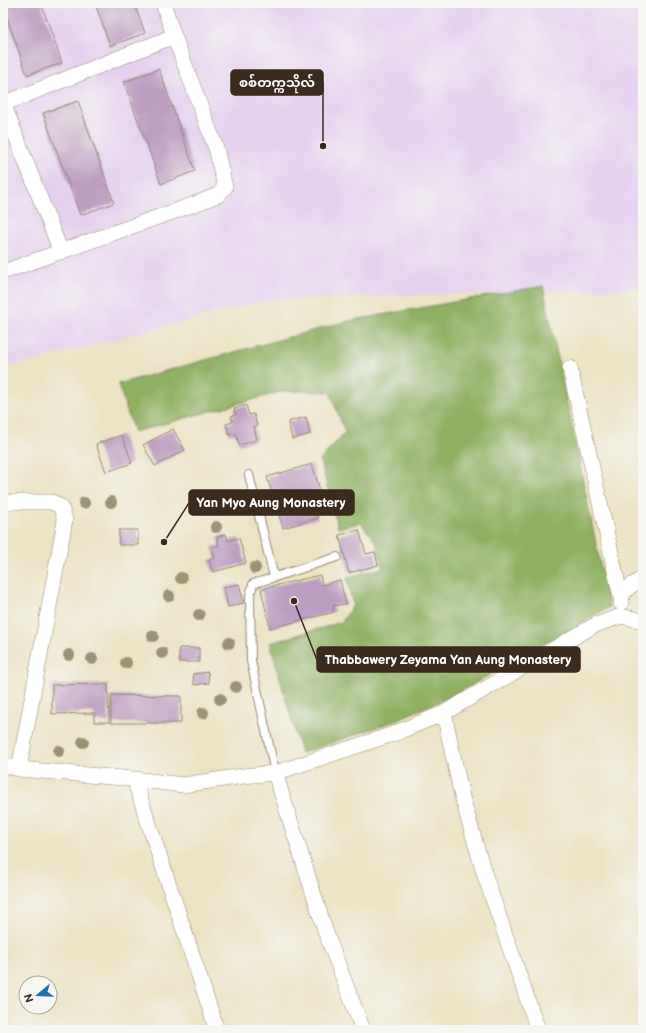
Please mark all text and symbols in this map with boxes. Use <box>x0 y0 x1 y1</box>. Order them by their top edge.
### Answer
callout: စစ်‌တက္ကသိုလ် <box>231 70 323 95</box>
text: စစ်‌တက္ကသိုလ် <box>239 73 315 94</box>
callout: Yan Myo Aung Monastery <box>189 490 354 515</box>
text: Yan Myo Aung Monastery <box>197 495 345 511</box>
callout: Thabbawery Zeyama Yan Aung Monastery <box>317 647 580 672</box>
text: Thabbawery Zeyama Yan Aung Monastery <box>325 652 571 668</box>
north arrow <box>18 975 58 1015</box>
text: N <box>22 992 37 1004</box>

